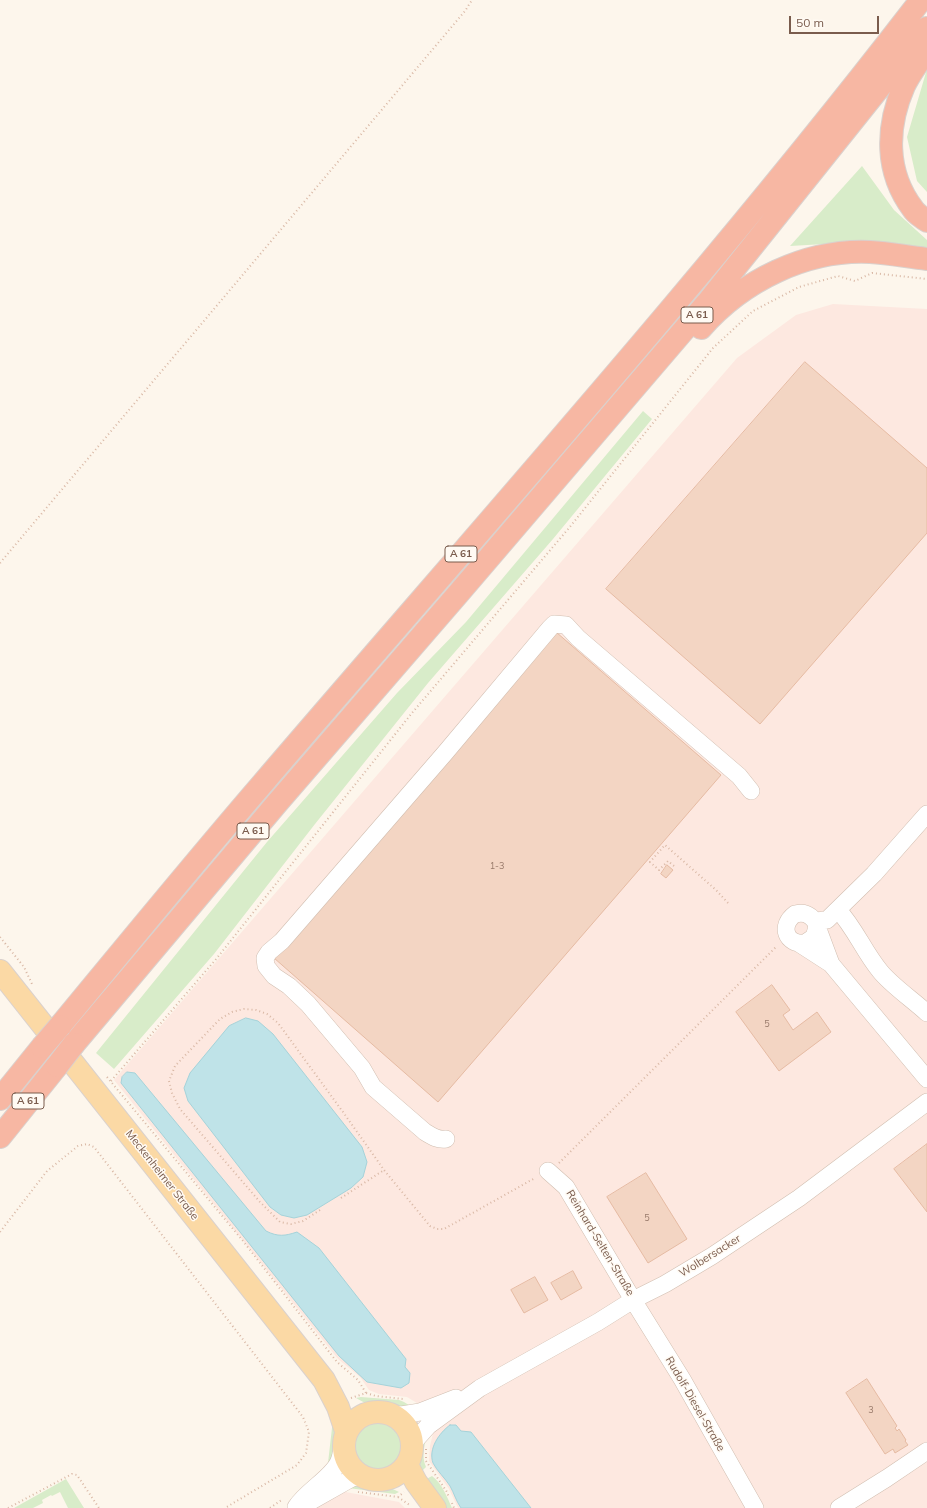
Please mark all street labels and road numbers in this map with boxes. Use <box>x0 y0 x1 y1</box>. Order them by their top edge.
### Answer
road number: A 61 <box>681 307 713 323</box>
road number: A 61 <box>445 546 477 562</box>
road number: A 61 <box>237 823 269 839</box>
road number: A 61 <box>12 1093 44 1109</box>
street label: Meckenheimer Straße <box>123 1127 201 1223</box>
street label: Reinhard-Selten-Straße <box>563 1188 637 1298</box>
street label: Wolbersacker <box>677 1232 743 1280</box>
street label: Rudolf-Diesel-Straße <box>662 1354 728 1454</box>

